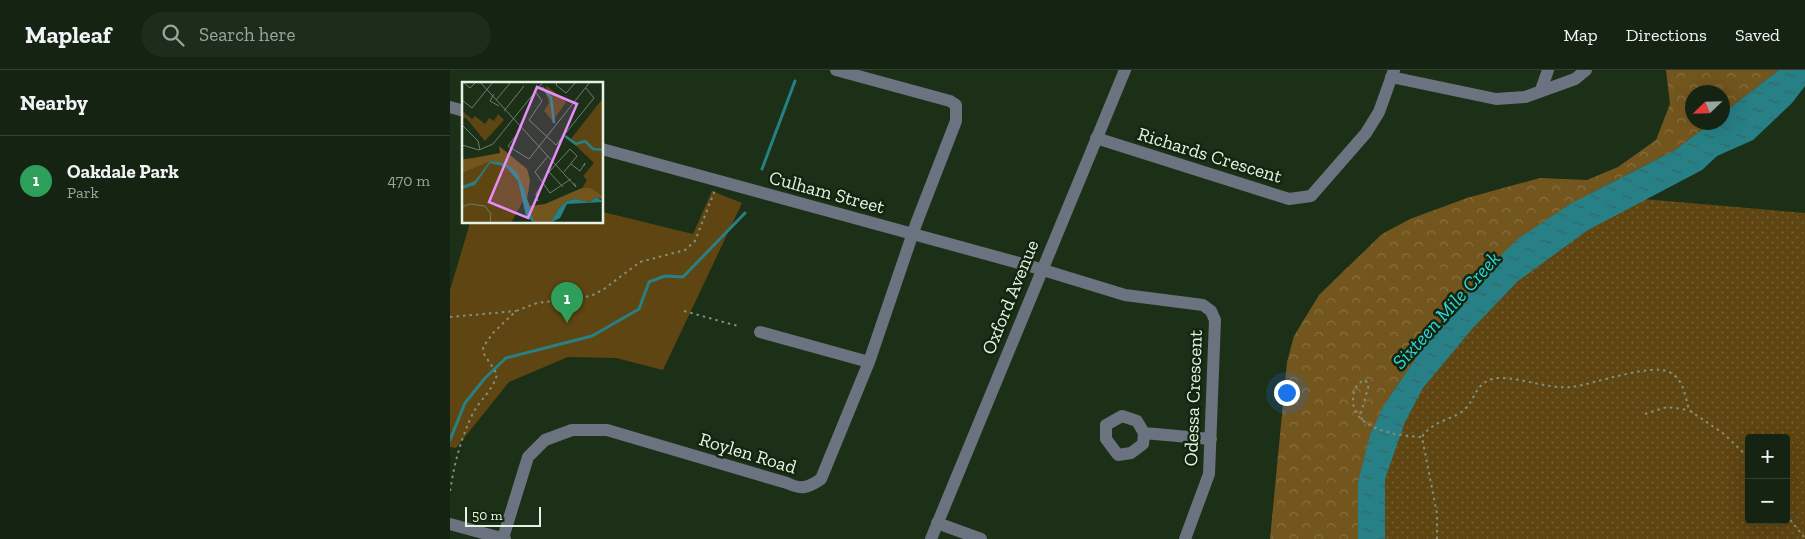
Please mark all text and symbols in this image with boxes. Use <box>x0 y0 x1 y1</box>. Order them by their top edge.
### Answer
search box <box>141 12 491 57</box>
text: Mapleaf <box>25 20 111 49</box>
icon: search <box>159 21 187 49</box>
text: Search here <box>199 23 295 46</box>
text: Map <box>1563 24 1598 46</box>
text: Directions <box>1626 24 1707 46</box>
text: Saved <box>1735 24 1780 46</box>
inset map <box>462 82 604 224</box>
north arrow <box>1685 85 1730 130</box>
text: Nearby <box>20 90 88 115</box>
street label: Richards Crescent <box>1135 122 1285 188</box>
text: Oakdale Park <box>67 160 179 183</box>
street label: Culham Street <box>767 166 887 218</box>
text: 1 <box>33 171 39 190</box>
text: 470 m <box>387 171 430 190</box>
text: Park <box>67 183 99 202</box>
street label: Oxford Avenue <box>977 236 1043 358</box>
water label: Sixteen Mile Creek <box>1387 246 1505 374</box>
pin: 1 <box>551 282 583 323</box>
street label: Odessa Crescent <box>1179 329 1207 467</box>
your location <box>1274 380 1300 406</box>
street label: Roylen Road <box>697 427 800 479</box>
map controls <box>1745 434 1790 524</box>
button: + <box>1745 434 1790 479</box>
button: − <box>1745 479 1790 524</box>
scale bar <box>465 504 541 527</box>
text: 50 m <box>472 507 503 524</box>

